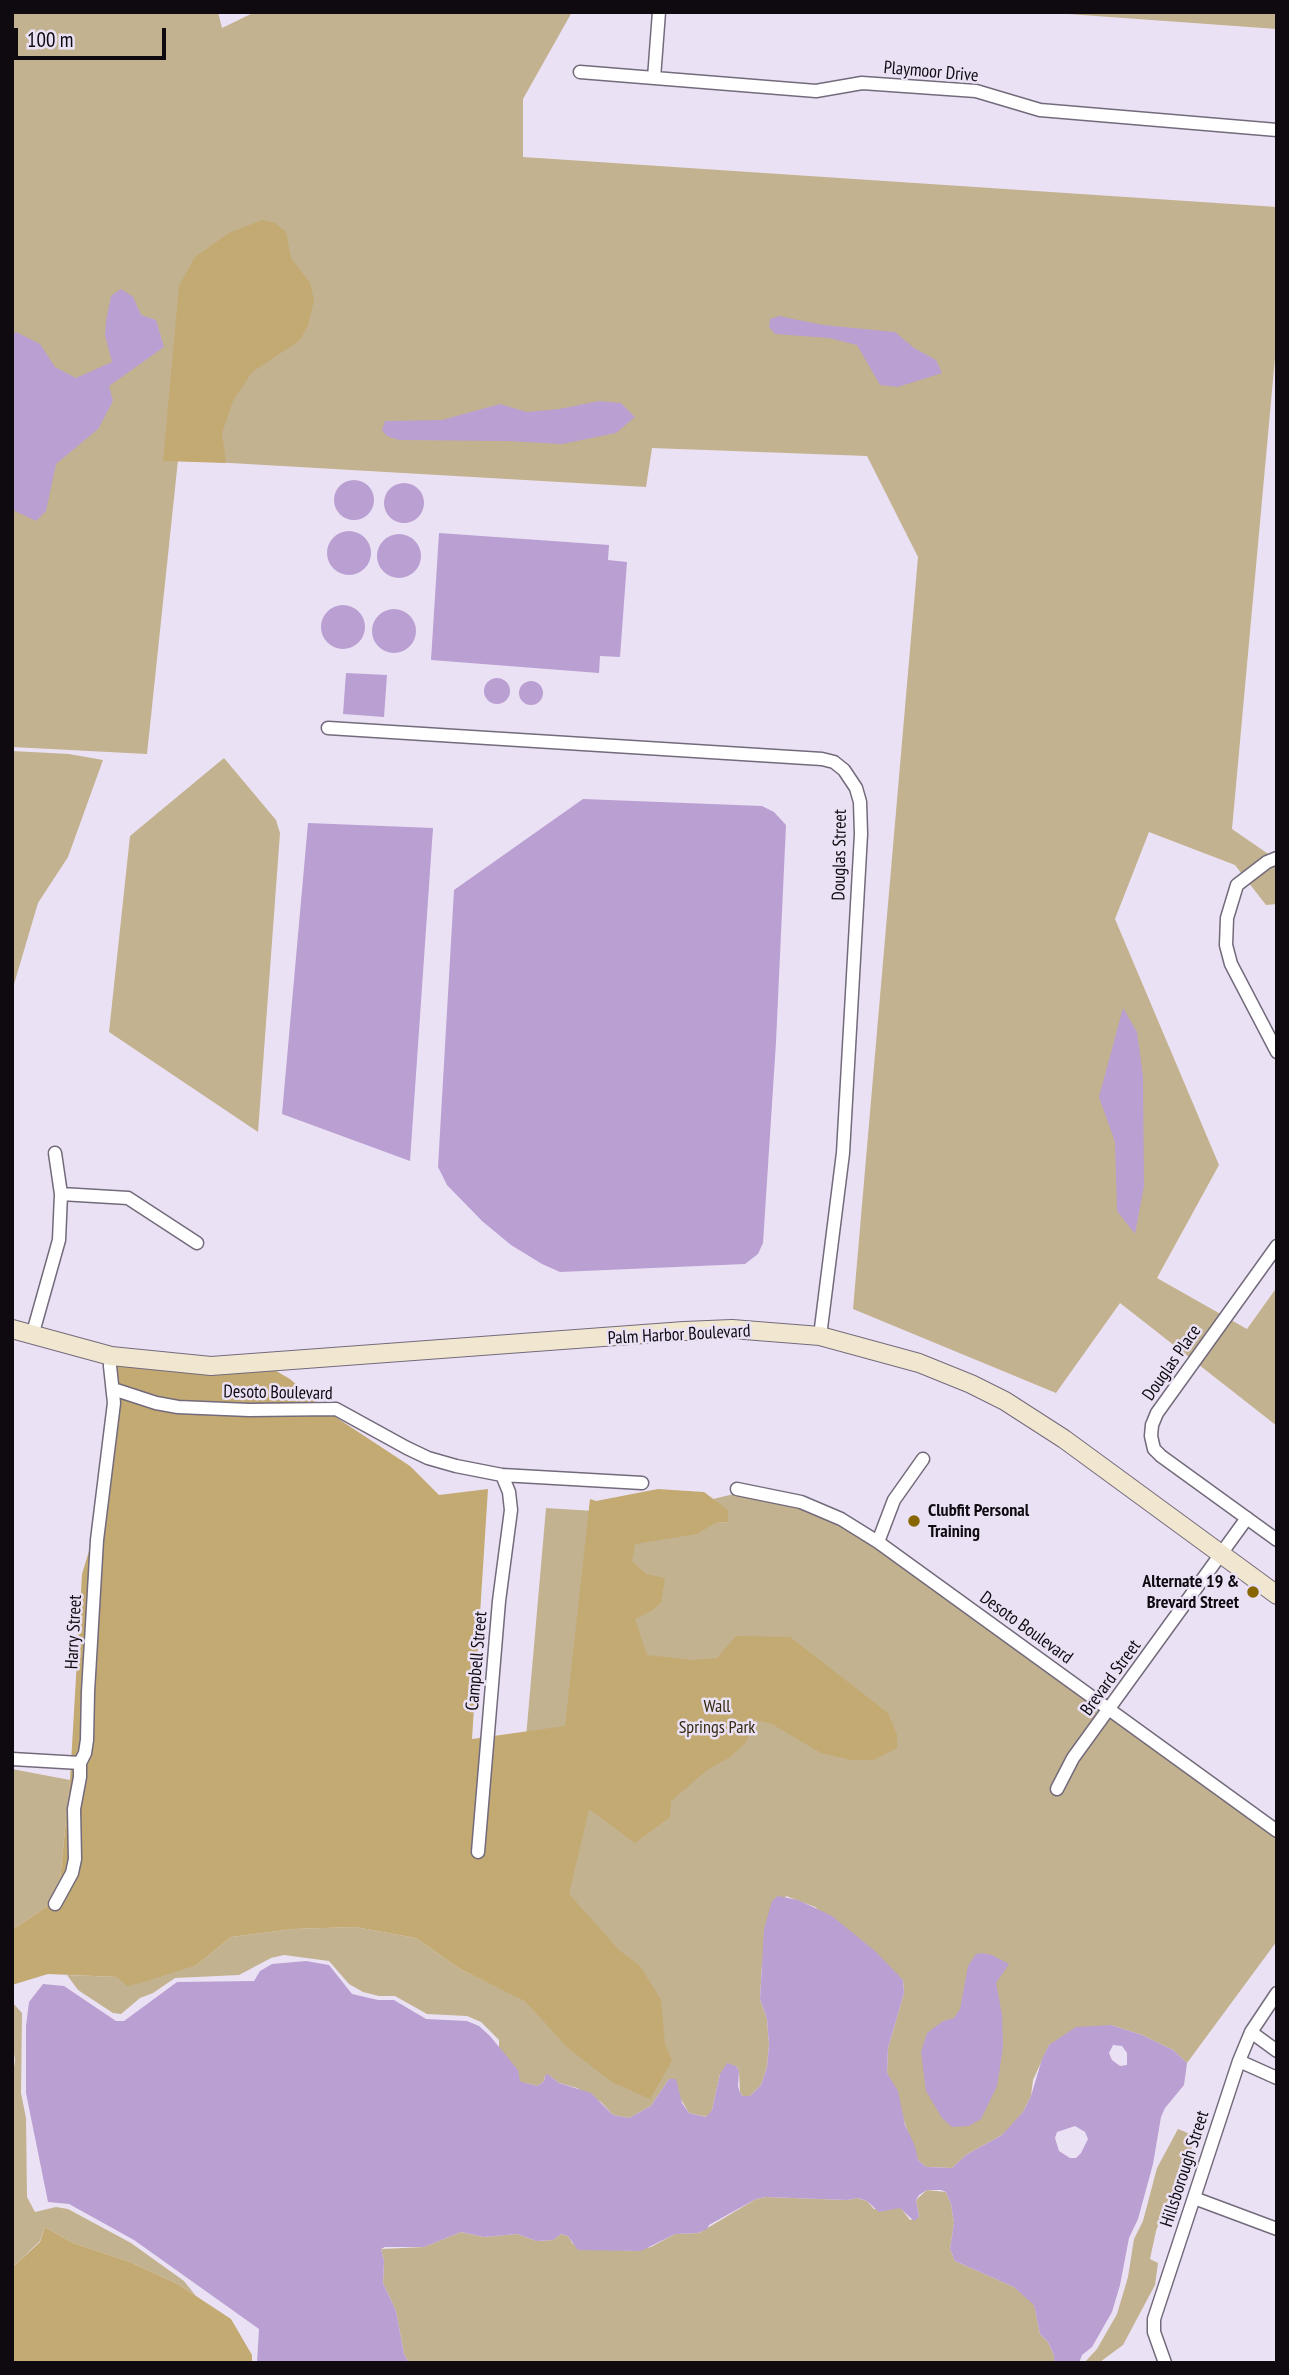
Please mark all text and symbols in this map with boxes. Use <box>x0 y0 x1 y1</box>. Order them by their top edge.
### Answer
scale bar <box>18 14 170 58</box>
text: 100 m <box>27 26 73 53</box>
street label: Playmoor Drive <box>883 57 979 87</box>
street label: Douglas Street <box>828 809 852 901</box>
street label: Palm Harbor Boulevard <box>607 1320 751 1350</box>
street label: Douglas Place <box>1138 1321 1206 1405</box>
street label: Desoto Boulevard <box>223 1381 333 1405</box>
place label: Clubfit Personal Training <box>928 1500 1029 1542</box>
marker: Clubfit Personal Training <box>906 1513 922 1529</box>
place label: Alternate 19 & Brevard Street <box>1142 1571 1239 1614</box>
marker: Alternate 19 & Brevard Street <box>1245 1584 1261 1600</box>
street label: Desoto Boulevard <box>975 1587 1077 1669</box>
street label: Harry Street <box>61 1594 87 1670</box>
street label: Campbell Street <box>462 1611 492 1711</box>
street label: Brevard Street <box>1076 1636 1146 1720</box>
park label: Wall Springs Park <box>679 1696 755 1738</box>
street label: Hillsborough Street <box>1156 2108 1214 2230</box>

